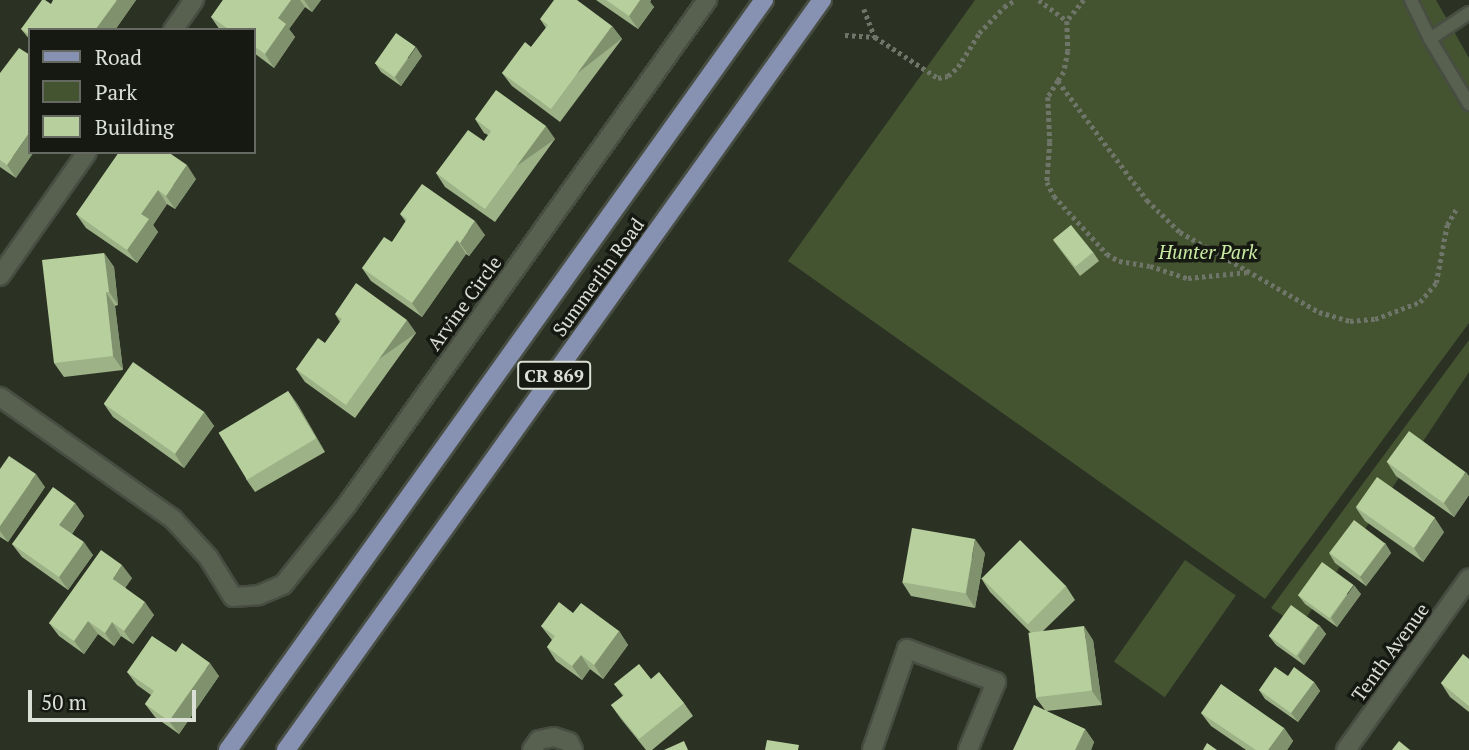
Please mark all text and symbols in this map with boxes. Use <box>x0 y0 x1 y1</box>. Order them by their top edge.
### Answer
legend <box>28 28 256 154</box>
text: Road <box>95 43 142 71</box>
text: Park <box>95 78 137 106</box>
text: Building <box>95 113 174 141</box>
street label: Summerlin Road <box>547 213 649 341</box>
park label: Hunter Park <box>1159 241 1257 263</box>
street label: Arvine Circle <box>422 251 506 355</box>
road number: CR 869 <box>516 360 592 390</box>
street label: Tenth Avenue <box>1347 598 1433 706</box>
scale bar <box>32 676 200 720</box>
text: 50 m <box>41 688 87 716</box>

